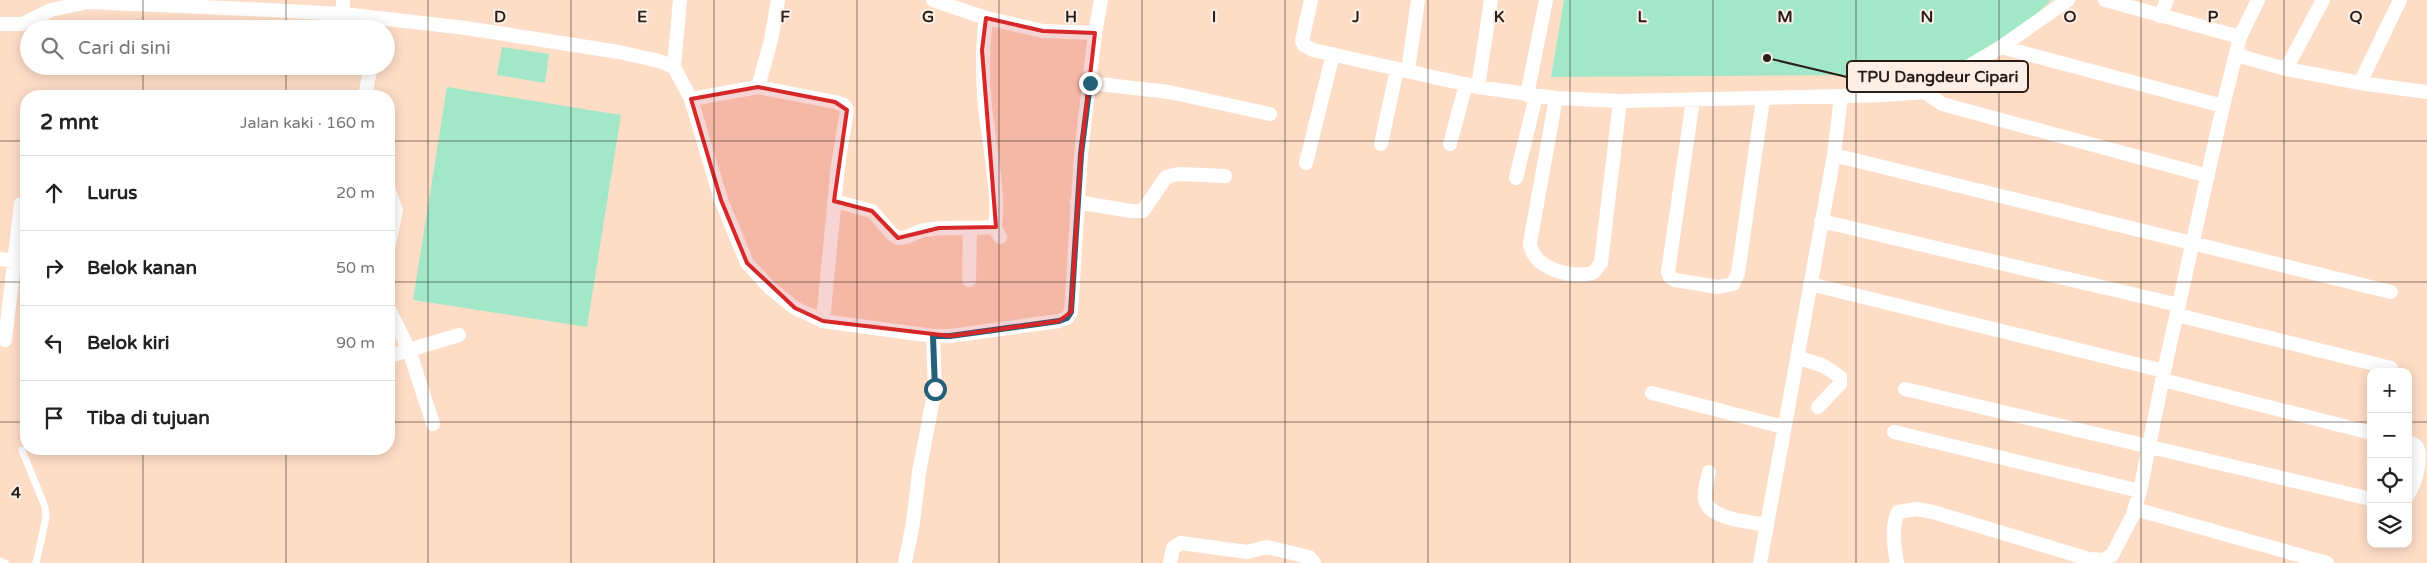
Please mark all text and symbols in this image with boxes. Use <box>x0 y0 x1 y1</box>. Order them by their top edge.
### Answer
text: D <box>494 7 506 27</box>
text: E <box>637 7 647 27</box>
text: F <box>780 7 790 27</box>
text: G <box>922 7 934 27</box>
text: H <box>1065 7 1077 27</box>
text: I <box>1212 7 1216 27</box>
text: J <box>1351 7 1360 27</box>
text: K <box>1494 7 1505 27</box>
text: L <box>1637 7 1647 27</box>
text: M <box>1777 7 1793 27</box>
text: N <box>1921 7 1933 27</box>
text: O <box>2064 7 2077 27</box>
text: P <box>2208 7 2219 27</box>
text: Q <box>2350 7 2363 27</box>
search box <box>20 20 395 75</box>
icon: search <box>38 34 66 62</box>
text: Cari di sini <box>78 37 171 59</box>
callout: TPU Dangdeur Cipari <box>1847 61 2028 92</box>
text: TPU Dangdeur Cipari <box>1857 67 2018 87</box>
route end <box>1079 72 1102 95</box>
text: 2 mnt <box>40 110 99 135</box>
text: Jalan kaki · 160 m <box>240 113 375 133</box>
icon: ahead <box>40 179 68 207</box>
text: Lurus <box>87 182 137 204</box>
text: 20 m <box>336 183 375 203</box>
icon: right <box>40 254 68 282</box>
text: Belok kanan <box>87 257 197 279</box>
text: 50 m <box>336 258 375 278</box>
icon: left <box>40 329 68 357</box>
text: Belok kiri <box>87 332 170 354</box>
text: 90 m <box>336 333 375 353</box>
map controls <box>2367 368 2412 548</box>
button: + <box>2367 368 2412 413</box>
route start <box>924 378 947 401</box>
icon: arrive <box>40 404 68 432</box>
text: Tiba di tujuan <box>87 407 210 429</box>
button: − <box>2367 413 2412 458</box>
button: locate <box>2367 458 2412 503</box>
text: 4 <box>11 483 21 503</box>
button: layers <box>2367 503 2412 548</box>

